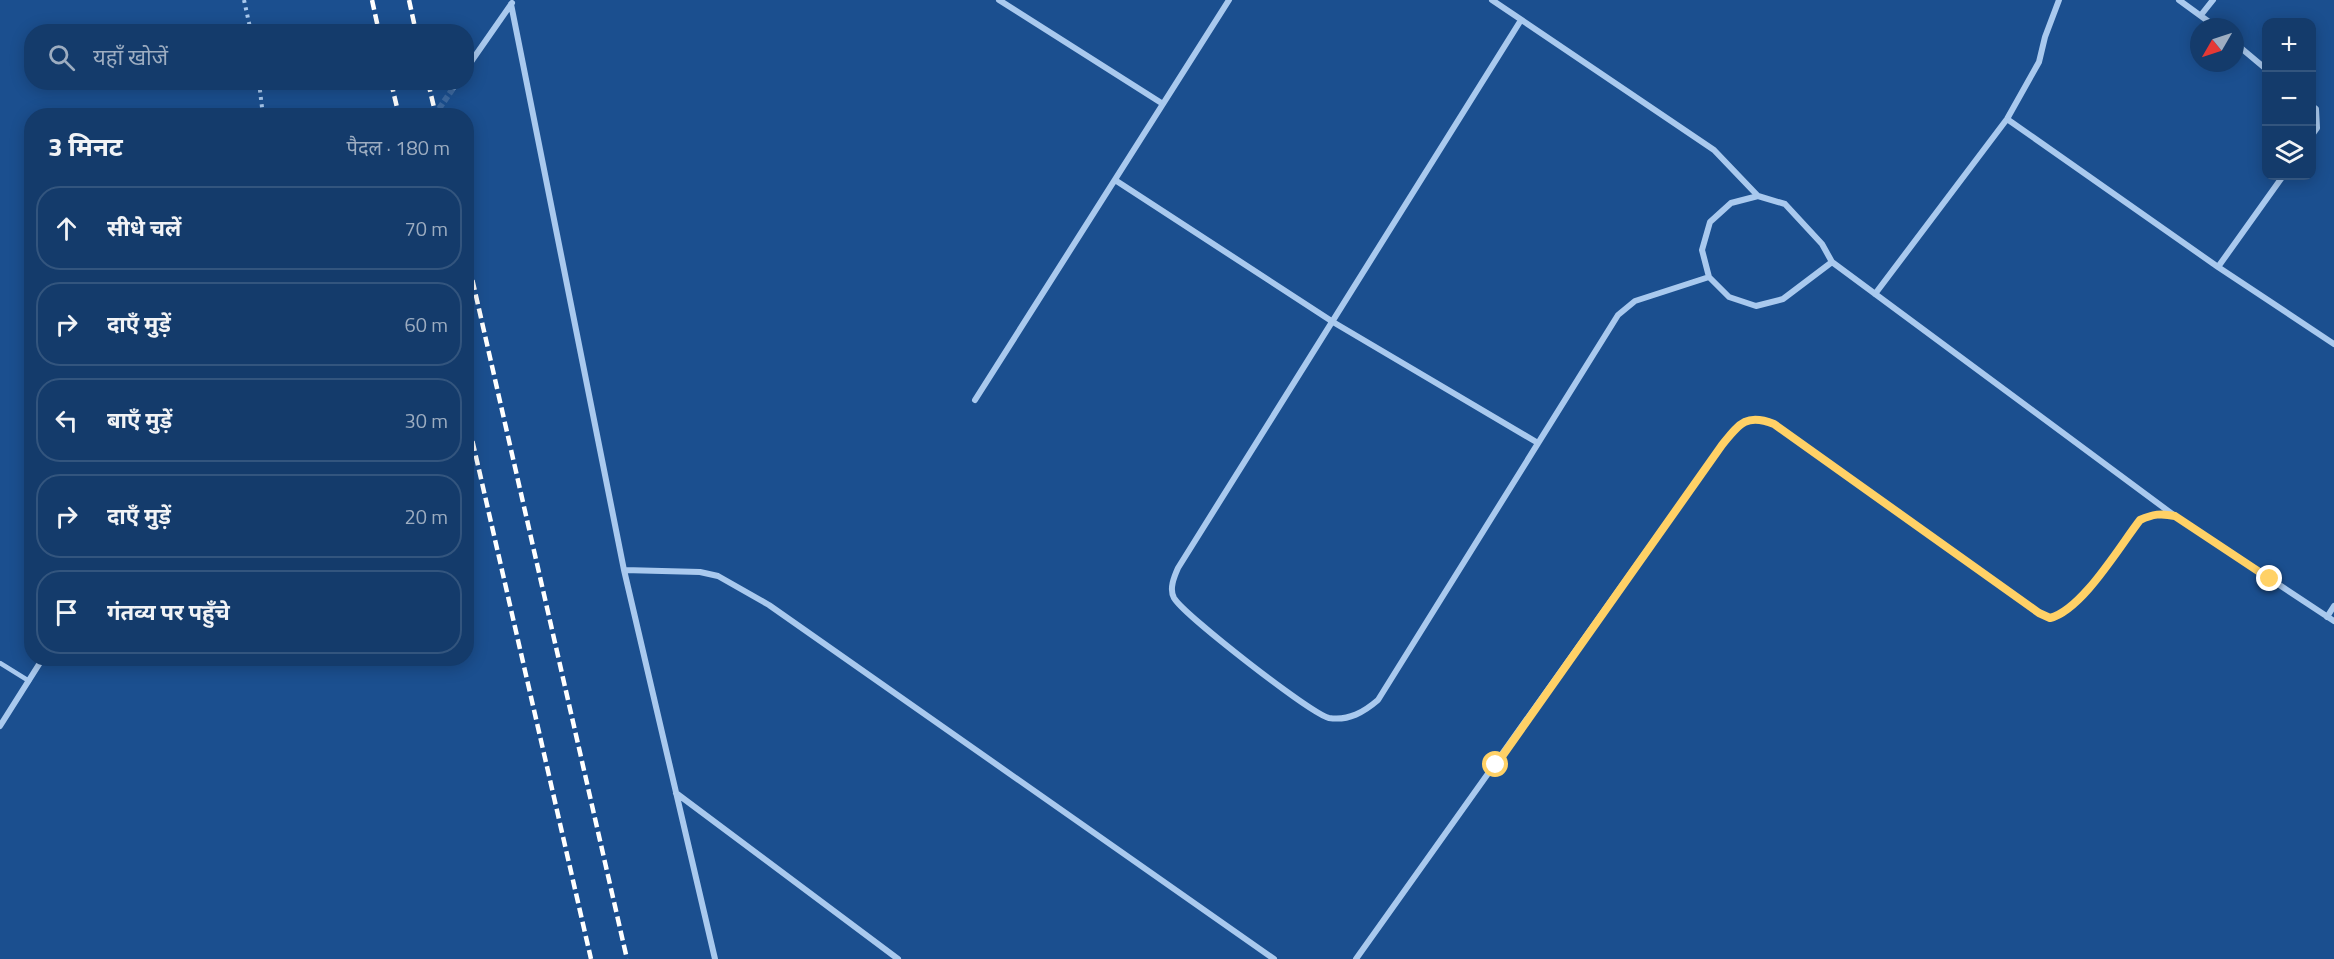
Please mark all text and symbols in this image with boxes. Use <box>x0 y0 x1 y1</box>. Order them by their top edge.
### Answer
north arrow <box>2190 18 2244 72</box>
map controls <box>2262 18 2316 180</box>
button: + <box>2262 18 2316 72</box>
search box <box>24 24 474 90</box>
text: यहाँ खोजें <box>93 40 168 74</box>
icon: search <box>45 41 78 74</box>
button: − <box>2262 72 2316 126</box>
button: layers <box>2262 126 2316 180</box>
text: 3 मिनट <box>48 127 123 166</box>
text: पैदल · 180 m <box>347 132 450 163</box>
text: सीधे चलें <box>107 211 181 245</box>
icon: ahead <box>50 212 83 245</box>
text: 70 m <box>404 213 448 244</box>
text: दाएँ मुड़ें <box>107 307 171 341</box>
icon: right <box>50 308 83 341</box>
text: 60 m <box>404 309 448 340</box>
text: बाएँ मुड़ें <box>107 403 172 437</box>
icon: left <box>50 404 83 437</box>
text: 30 m <box>404 405 448 436</box>
text: दाएँ मुड़ें <box>107 499 171 533</box>
icon: right <box>50 500 83 533</box>
text: 20 m <box>404 501 448 532</box>
route end <box>2256 565 2282 591</box>
text: गंतव्य पर पहुँचे <box>107 595 230 629</box>
icon: arrive <box>50 596 83 629</box>
route start <box>1482 751 1508 777</box>

